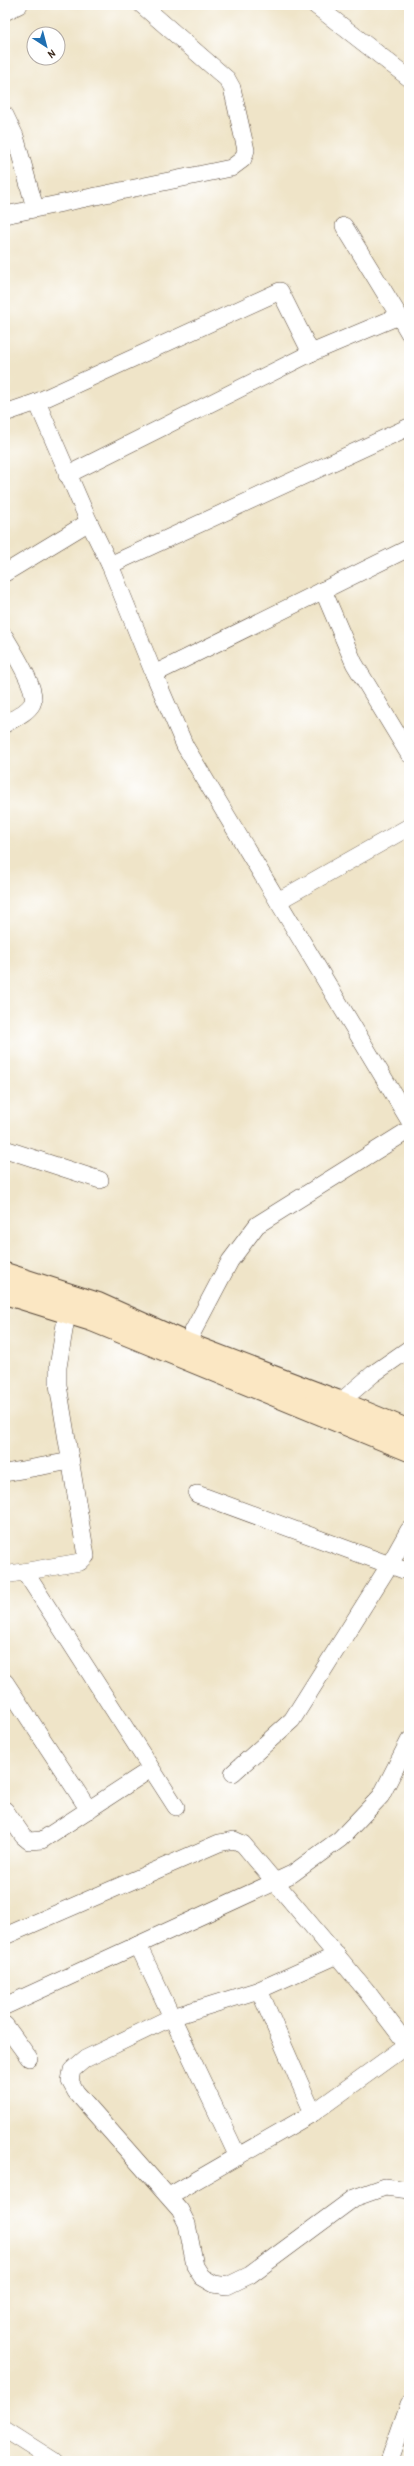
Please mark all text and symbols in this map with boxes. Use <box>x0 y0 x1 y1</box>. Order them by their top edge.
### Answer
north arrow <box>26 26 66 66</box>
text: N <box>45 47 58 62</box>

